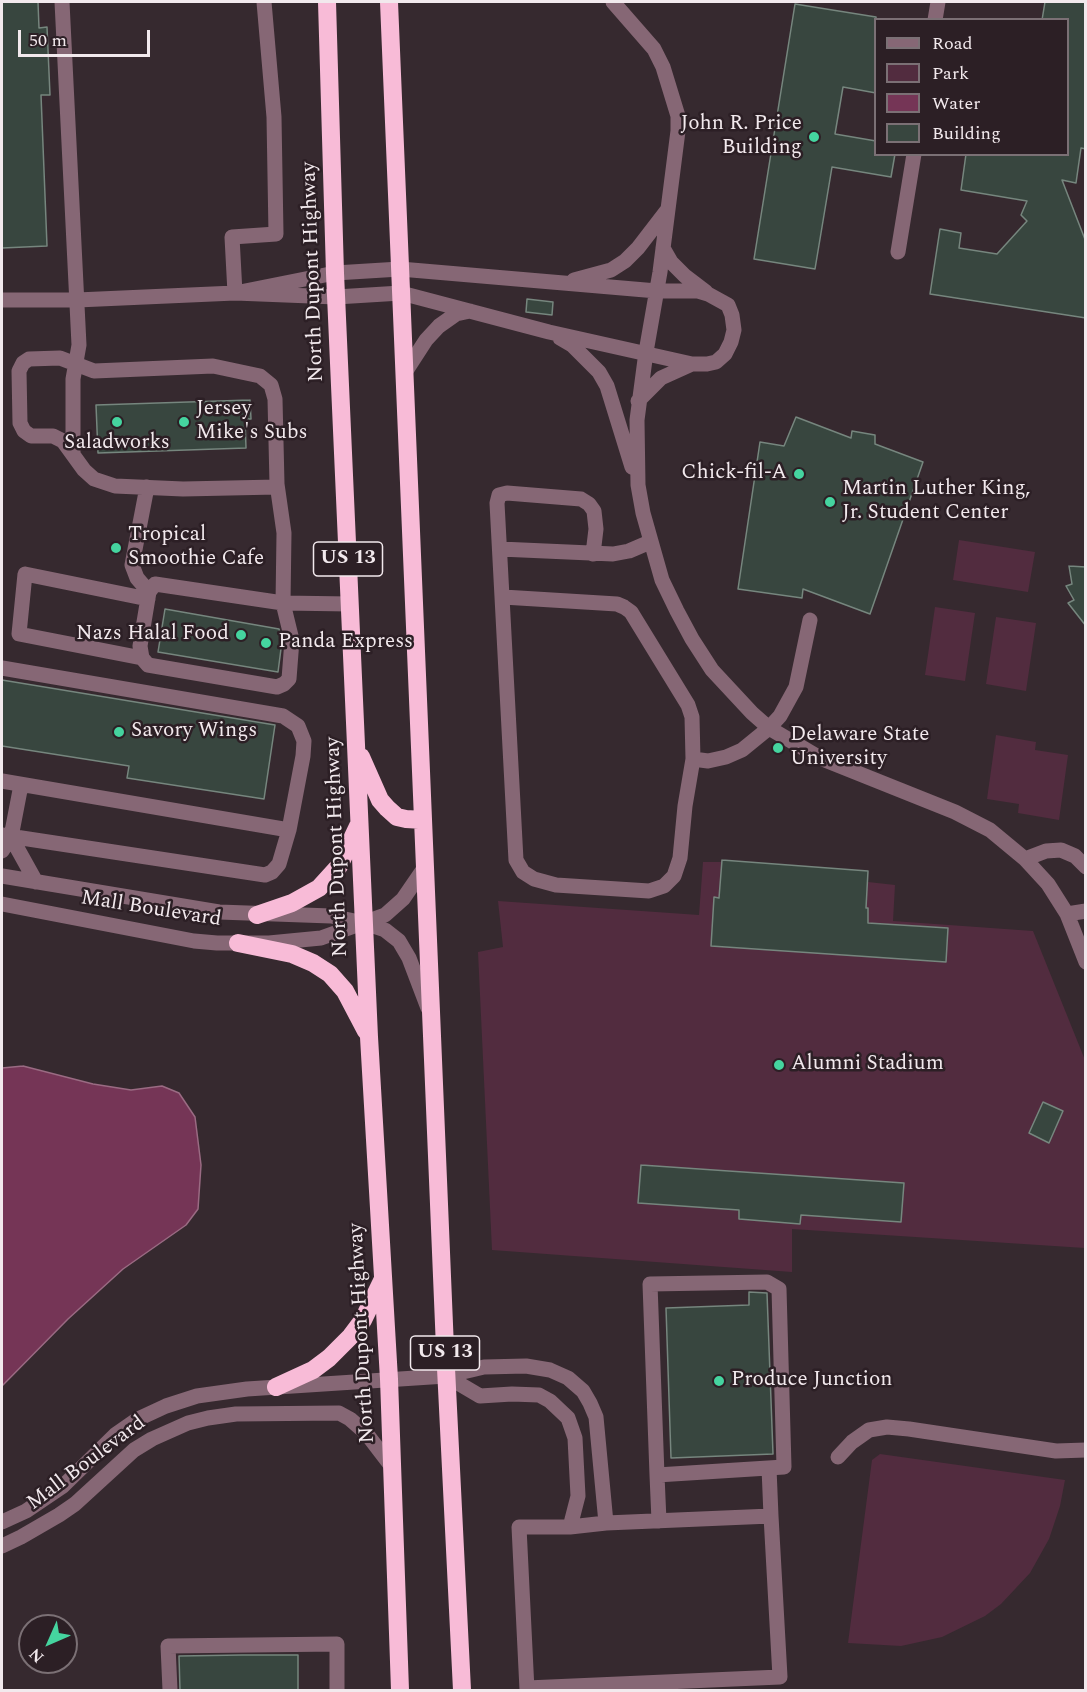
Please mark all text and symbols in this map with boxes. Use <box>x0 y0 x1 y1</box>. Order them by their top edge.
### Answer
scale bar <box>21 18 153 56</box>
legend <box>874 18 1069 156</box>
text: 50 m <box>29 27 67 54</box>
text: Road <box>932 30 973 57</box>
text: Park <box>932 60 969 87</box>
text: Water <box>932 90 980 117</box>
place label: John R. Price Building <box>680 112 802 162</box>
text: Building <box>932 120 1001 147</box>
marker: John R. Price Building <box>807 130 821 144</box>
street label: North Dupont Highway <box>298 161 330 383</box>
place label: Jersey Mike's Subs <box>196 397 308 447</box>
marker: Saladworks <box>110 415 124 429</box>
marker: Jersey Mike's Subs <box>177 415 191 429</box>
place label: Saladworks <box>64 431 170 457</box>
place label: Chick-fil-A <box>681 461 787 487</box>
marker: Chick-fil-A <box>792 467 806 481</box>
place label: Martin Luther King, Jr. Student Center <box>842 477 1030 527</box>
marker: Martin Luther King, Jr. Student Center <box>823 495 837 509</box>
place label: Tropical Smoothie Cafe <box>128 523 264 573</box>
marker: Tropical Smoothie Cafe <box>109 541 123 555</box>
road number: US 13 <box>314 542 382 576</box>
place label: Nazs Halal Food <box>76 622 229 648</box>
marker: Nazs Halal Food <box>234 628 248 642</box>
place label: Panda Express <box>278 630 413 656</box>
marker: Panda Express <box>259 636 273 650</box>
place label: Savory Wings <box>131 719 257 745</box>
place label: Delaware State University <box>790 723 929 773</box>
marker: Savory Wings <box>112 725 126 739</box>
street label: North Dupont Highway <box>322 736 354 958</box>
marker: Delaware State University <box>771 741 785 755</box>
street label: Mall Boulevard <box>79 886 223 934</box>
place label: Alumni Stadium <box>791 1052 944 1078</box>
marker: Alumni Stadium <box>772 1058 786 1072</box>
street label: North Dupont Highway <box>345 1222 381 1444</box>
road number: US 13 <box>410 1336 480 1370</box>
place label: Produce Junction <box>731 1368 893 1394</box>
marker: Produce Junction <box>712 1374 726 1388</box>
street label: Mall Boulevard <box>23 1411 151 1517</box>
north arrow <box>18 1614 78 1674</box>
text: N <box>24 1642 50 1668</box>

